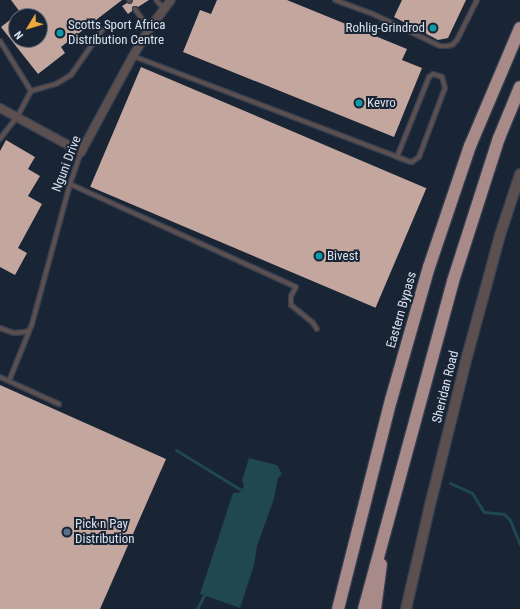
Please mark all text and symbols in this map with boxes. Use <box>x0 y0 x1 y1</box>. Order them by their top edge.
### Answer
north arrow <box>8 8 48 48</box>
place label: Scotts Sport Africa Distribution Centre <box>68 18 165 49</box>
place label: Rohlig-Grindrod <box>346 20 425 36</box>
marker: Rohlig-Grindrod <box>428 23 438 33</box>
text: N <box>12 28 26 42</box>
marker: Scotts Sport Africa Distribution Centre <box>55 28 65 38</box>
place label: Kevro <box>367 95 396 111</box>
marker: Kevro <box>354 98 364 108</box>
street label: Nguni Drive <box>49 134 85 194</box>
place label: Bivest <box>327 248 358 264</box>
marker: Bivest <box>314 251 324 261</box>
street label: Eastern Bypass <box>384 270 420 350</box>
street label: Sheridan Road <box>429 349 463 425</box>
place label: Pick n Pay Distribution <box>75 517 134 548</box>
marker: Pick n Pay Distribution <box>62 527 72 537</box>

